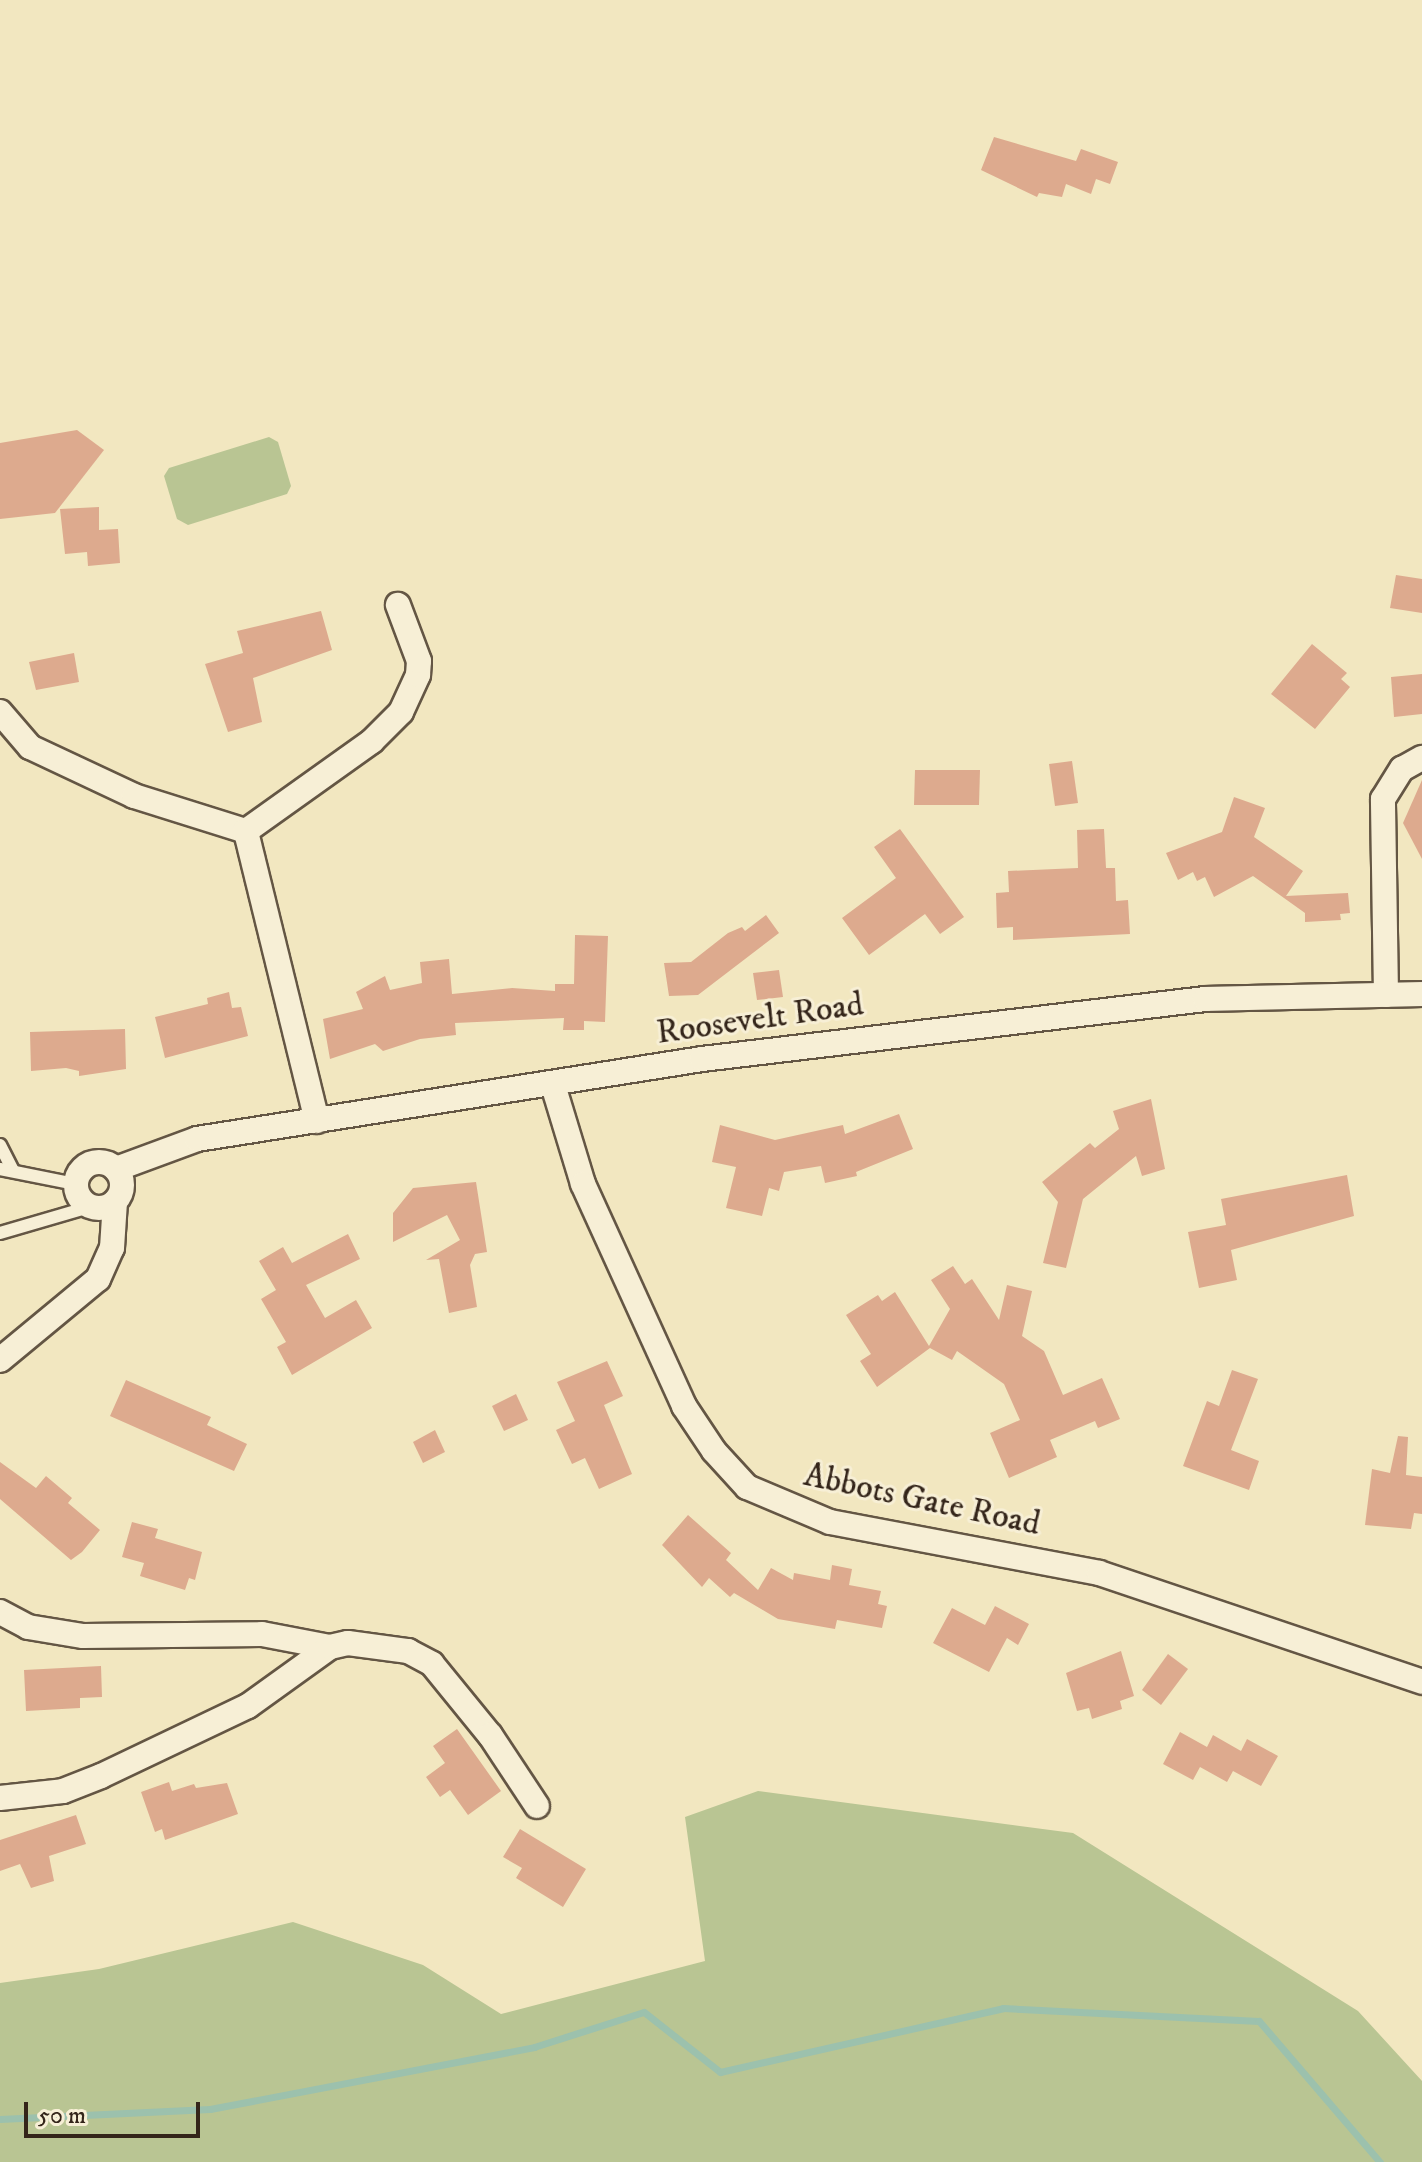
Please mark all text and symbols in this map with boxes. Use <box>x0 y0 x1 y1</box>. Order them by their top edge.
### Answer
street label: Roosevelt Road <box>654 984 866 1054</box>
street label: Abbots Gate Road <box>800 1455 1044 1545</box>
scale bar <box>28 2086 204 2136</box>
text: 50 m <box>38 2101 86 2131</box>

